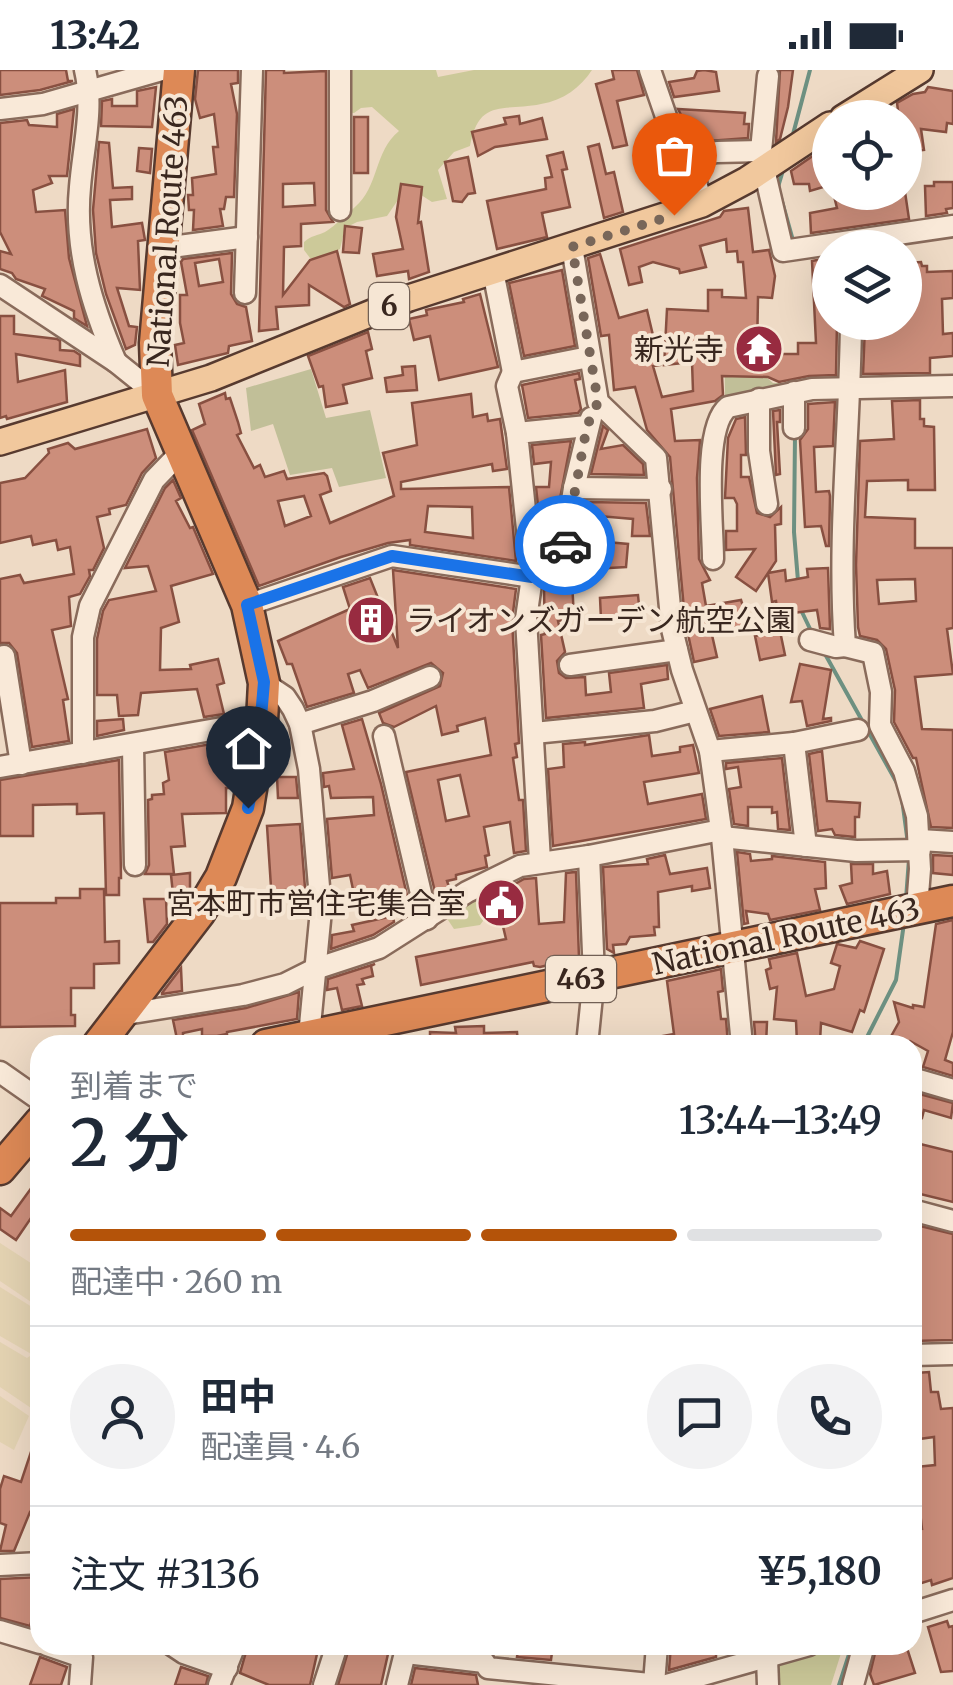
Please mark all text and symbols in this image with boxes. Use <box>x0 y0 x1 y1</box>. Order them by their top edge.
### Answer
text: 13:42 <box>50 12 140 59</box>
street label: National Route 463 <box>139 94 195 368</box>
map controls <box>812 100 922 340</box>
button: locate <box>812 100 922 210</box>
pin <box>632 113 717 216</box>
icon: bag <box>647 128 702 183</box>
button: layers <box>812 230 922 340</box>
road number: 6 <box>369 283 409 329</box>
temple icon: 新光寺 <box>733 323 785 375</box>
place label: 新光寺 <box>634 330 724 368</box>
courier <box>515 495 615 595</box>
icon: car <box>538 518 593 573</box>
building icon: ライオンズガーデン航空公園 <box>345 594 397 646</box>
place label: ライオンズガーデン航空公園 <box>406 601 795 639</box>
pin <box>206 706 291 809</box>
icon: home <box>221 721 276 776</box>
public building icon: 宮本町市営住宅集合室 <box>475 877 527 929</box>
place label: 宮本町市営住宅集合室 <box>166 884 466 922</box>
street label: National Route 463 <box>649 889 923 983</box>
road number: 463 <box>546 956 616 1002</box>
text: 到着まで <box>70 1066 198 1106</box>
text: 13:44–13:49 <box>679 1097 882 1144</box>
text: 2 分 <box>70 1102 189 1184</box>
text: 配達中 · 260 m <box>70 1262 282 1302</box>
button: person <box>70 1364 175 1469</box>
button: chat <box>647 1364 752 1469</box>
button: phone <box>777 1364 882 1469</box>
text: 田中 <box>200 1373 276 1420</box>
text: 配達員 · 4.6 <box>200 1427 360 1467</box>
text: ¥5,180 <box>757 1548 882 1595</box>
text: 注文 #3136 <box>70 1551 260 1598</box>

